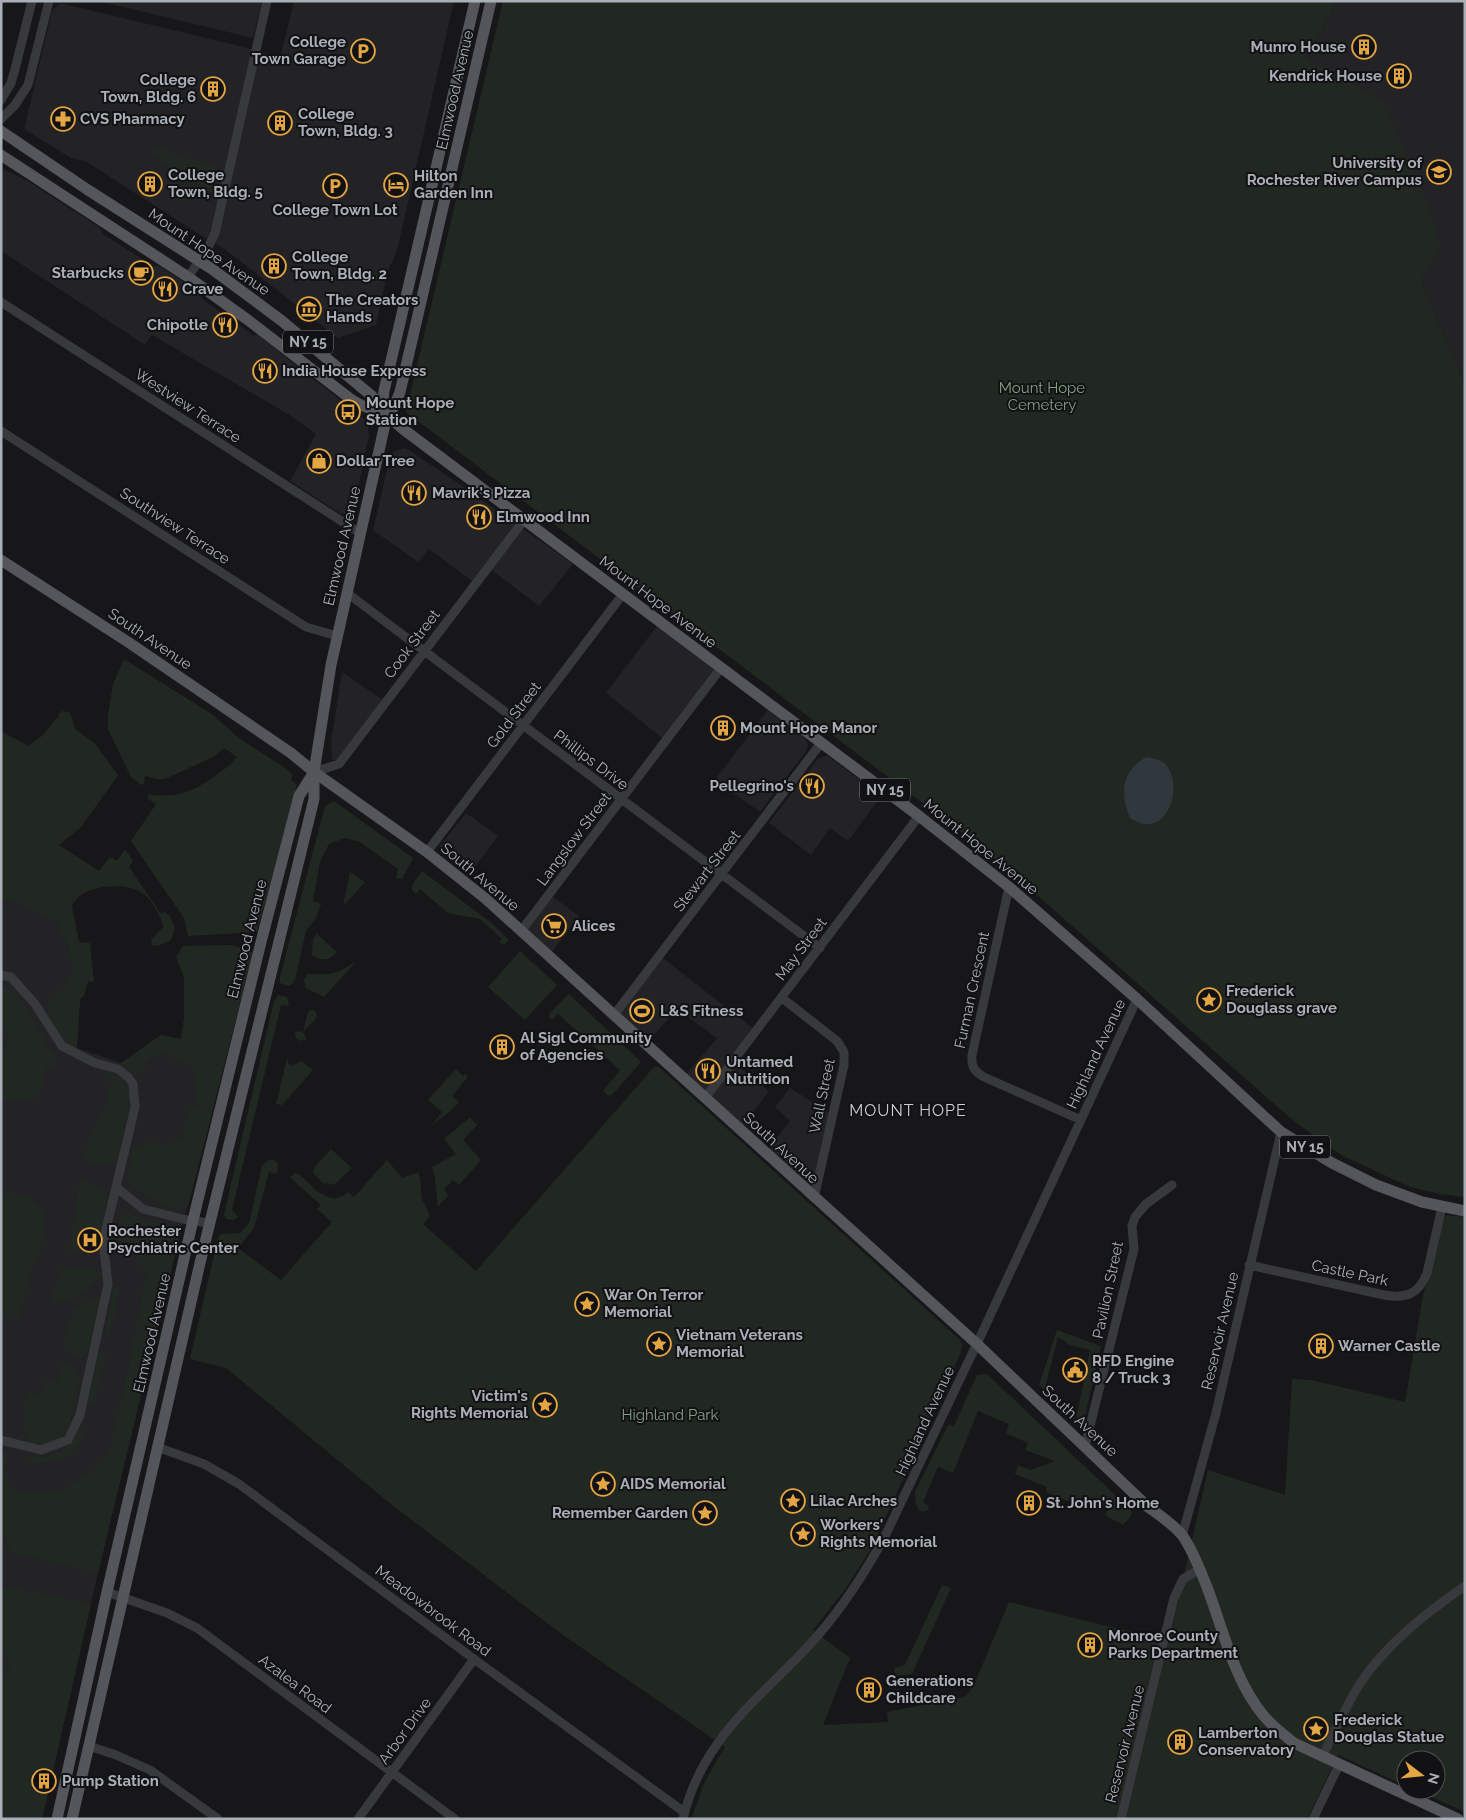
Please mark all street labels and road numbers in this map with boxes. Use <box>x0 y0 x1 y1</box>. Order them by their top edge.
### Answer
street label: Elmwood Avenue <box>433 28 478 151</box>
street label: Mount Hope Avenue <box>145 205 273 299</box>
road number: NY 15 <box>283 331 333 354</box>
street label: Westview Terrace <box>132 365 245 447</box>
street label: Southview Terrace <box>117 484 234 568</box>
street label: Elmwood Avenue <box>320 484 365 607</box>
street label: Mount Hope Avenue <box>596 552 720 652</box>
street label: South Avenue <box>105 604 195 674</box>
street label: Cook Street <box>380 606 444 682</box>
street label: Gold Street <box>483 678 545 752</box>
street label: Phillips Drive <box>550 726 632 794</box>
road number: NY 15 <box>860 778 910 802</box>
street label: Langslow Street <box>533 789 615 889</box>
street label: Mount Hope Avenue <box>920 795 1042 899</box>
street label: Stewart Street <box>670 827 744 915</box>
street label: South Avenue <box>437 839 523 915</box>
street label: Elmwood Avenue <box>224 877 271 1000</box>
street label: May Street <box>771 914 831 984</box>
street label: Furman Crescent <box>951 930 993 1050</box>
street label: Highland Avenue <box>1063 996 1129 1112</box>
street label: Wall Street <box>805 1057 839 1135</box>
street label: South Avenue <box>739 1108 823 1188</box>
road number: NY 15 <box>1280 1136 1330 1158</box>
street label: Pavilion Street <box>1089 1240 1127 1340</box>
street label: Castle Park <box>1310 1256 1390 1290</box>
street label: Reservoir Avenue <box>1198 1270 1242 1392</box>
street label: Elmwood Avenue <box>130 1271 175 1394</box>
street label: Highland Avenue <box>892 1363 958 1479</box>
street label: South Avenue <box>1038 1381 1122 1461</box>
street label: Meadowbrook Road <box>372 1562 494 1660</box>
street label: Azalea Road <box>255 1651 335 1717</box>
street label: Reservoir Avenue <box>1102 1683 1148 1805</box>
street label: Arbor Drive <box>375 1694 435 1768</box>

